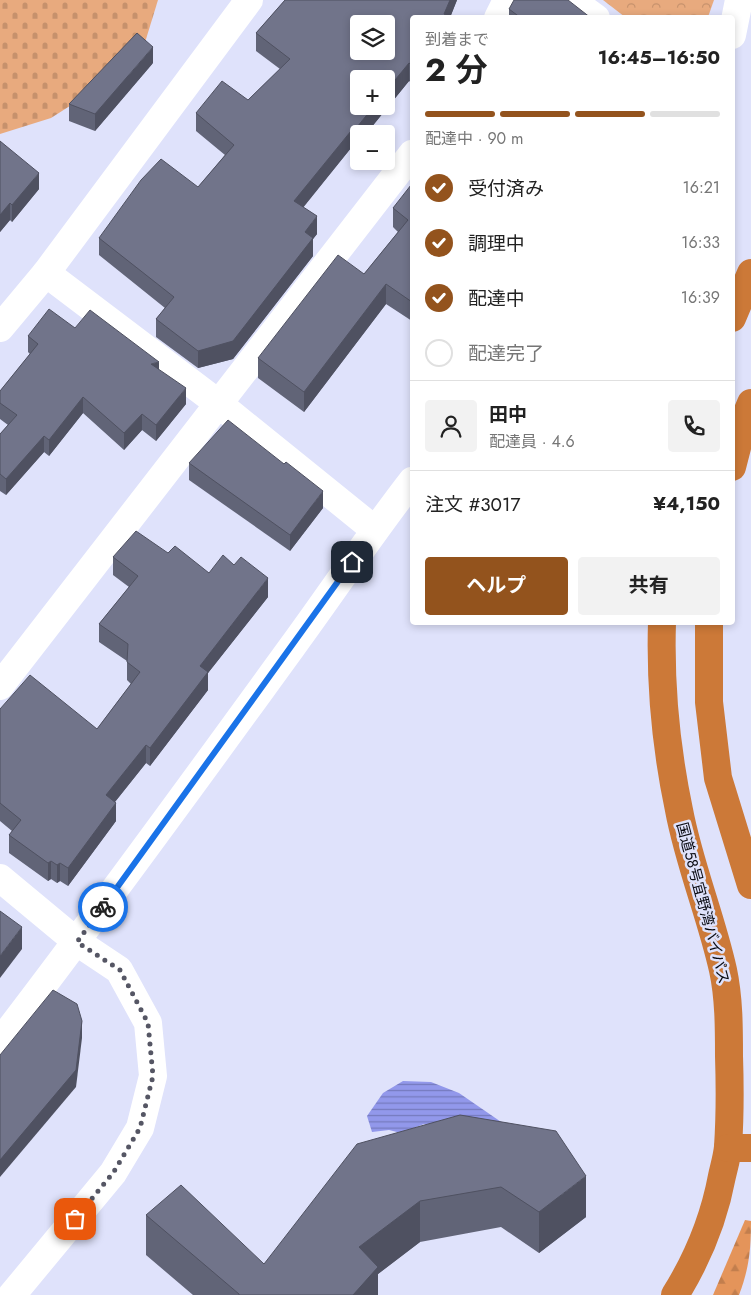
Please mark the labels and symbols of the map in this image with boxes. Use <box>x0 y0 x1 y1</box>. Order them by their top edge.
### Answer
pin <box>331 541 373 583</box>
street label: 国道58号宜野湾バイパス <box>671 820 735 986</box>
courier <box>78 882 128 932</box>
pin <box>54 1198 96 1240</box>

